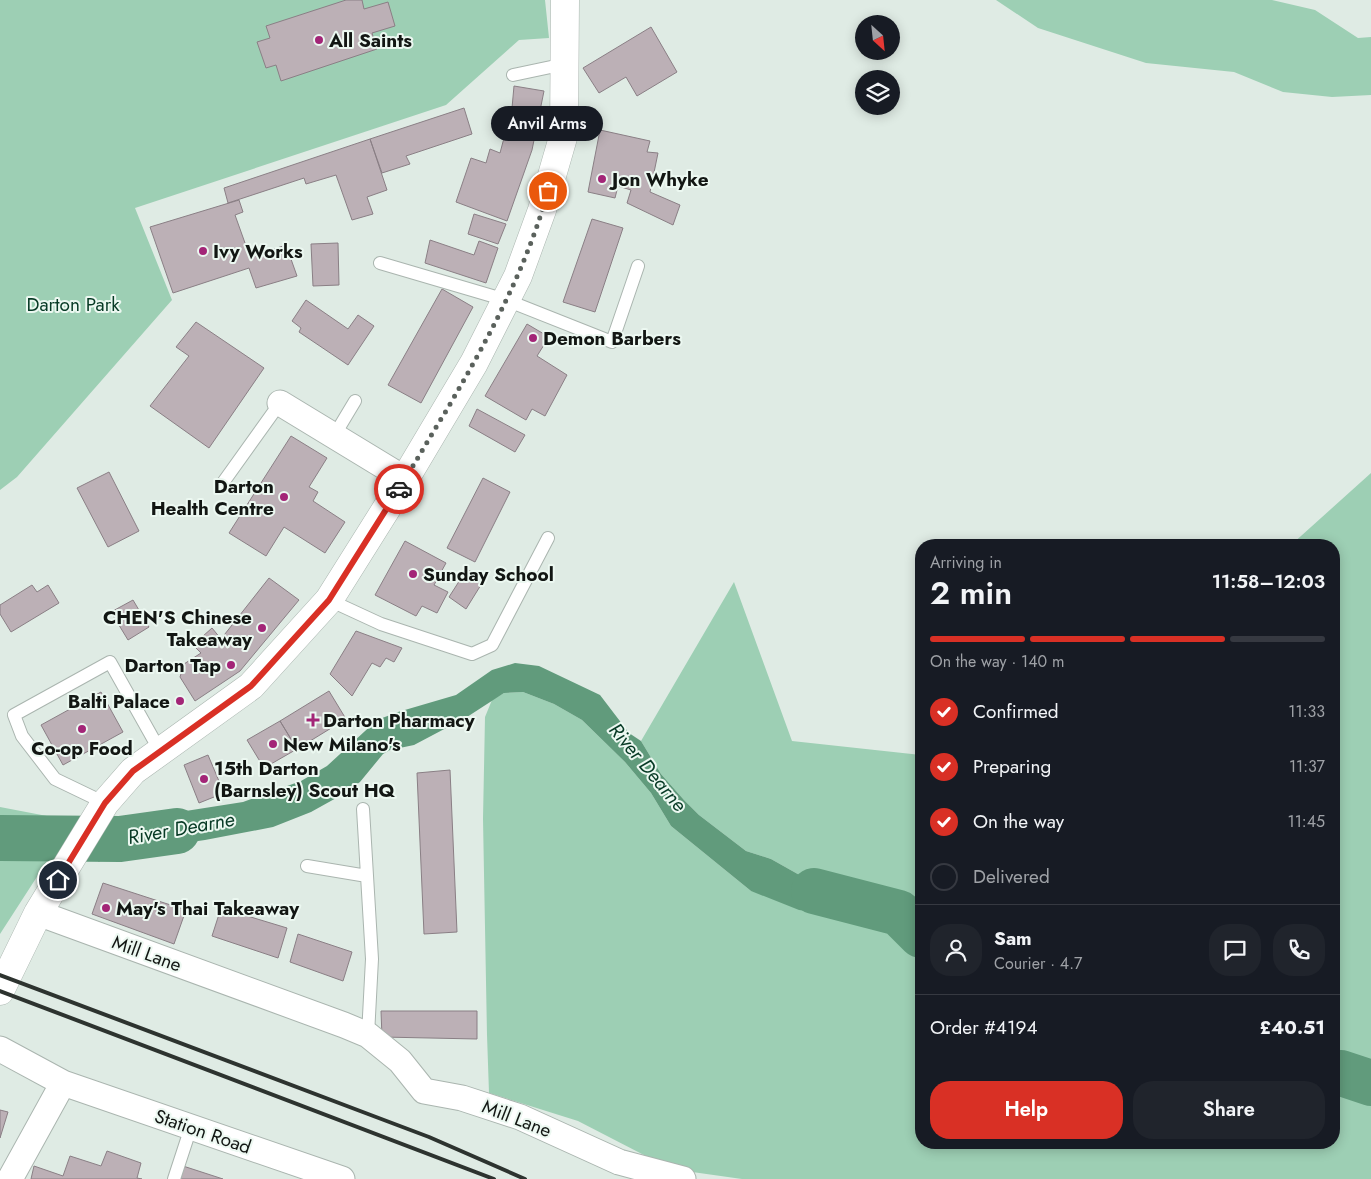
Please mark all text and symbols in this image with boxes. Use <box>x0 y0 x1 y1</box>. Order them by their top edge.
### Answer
north arrow <box>855 15 900 60</box>
map controls <box>855 15 900 115</box>
place label: All Saints <box>328 27 412 54</box>
marker: All Saints <box>313 34 325 46</box>
button: layers <box>855 70 900 115</box>
callout: Anvil Arms <box>492 106 604 141</box>
text: Anvil Arms <box>507 112 587 135</box>
place label: Jon Whyke <box>608 166 709 193</box>
pin <box>527 170 569 212</box>
marker: Jon Whyke <box>596 173 608 185</box>
icon: bag <box>534 177 562 205</box>
place label: Ivy Works <box>213 238 303 265</box>
marker: Ivy Works <box>197 245 209 257</box>
park label: Darton Park <box>26 291 120 318</box>
place label: Demon Barbers <box>543 325 681 352</box>
marker: Demon Barbers <box>527 332 539 344</box>
courier <box>374 464 424 514</box>
place label: Darton Health Centre <box>151 473 274 522</box>
icon: car <box>385 475 413 503</box>
marker: Darton Health Centre <box>278 491 290 503</box>
text: Arriving in <box>930 551 1002 574</box>
place label: Sunday School <box>423 561 554 588</box>
marker: Sunday School <box>407 568 419 580</box>
text: 11:58–12:03 <box>1212 568 1325 595</box>
text: 2 min <box>930 570 1012 616</box>
place label: CHEN'S Chinese Takeaway <box>103 604 253 653</box>
marker: CHEN'S Chinese Takeaway <box>256 622 268 634</box>
text: On the way · 140 m <box>930 650 1064 673</box>
place label: Darton Tap <box>124 652 221 679</box>
marker: Darton Tap <box>225 659 237 671</box>
place label: Balti Palace <box>68 688 170 715</box>
marker: Balti Palace <box>174 695 186 707</box>
icon: check <box>930 698 958 726</box>
text: Confirmed <box>973 698 1059 725</box>
text: 11:33 <box>1288 700 1325 723</box>
place label: Darton Pharmacy <box>323 707 476 734</box>
marker: Darton Pharmacy <box>307 714 319 726</box>
water label: River Dearne <box>602 717 693 818</box>
marker: Co-op Food <box>76 723 88 735</box>
place label: New Milano's <box>283 731 401 758</box>
place label: Co-op Food <box>31 735 133 762</box>
marker: New Milano's <box>267 738 279 750</box>
icon: check <box>930 753 958 781</box>
text: Preparing <box>973 753 1051 780</box>
place label: 15th Darton (Barnsley) Scout HQ <box>214 755 396 804</box>
text: 11:37 <box>1289 755 1325 778</box>
marker: 15th Darton (Barnsley) Scout HQ <box>198 773 210 785</box>
water label: River Dearne <box>125 805 237 852</box>
icon: check <box>930 808 958 836</box>
text: On the way <box>973 808 1064 835</box>
text: 11:45 <box>1287 810 1325 833</box>
pin <box>37 859 79 901</box>
text: Delivered <box>973 863 1050 890</box>
icon: home <box>44 866 72 894</box>
place label: May's Thai Takeaway <box>116 895 300 922</box>
marker: May's Thai Takeaway <box>100 902 112 914</box>
button: person <box>930 924 982 976</box>
button: chat <box>1209 924 1261 976</box>
button: phone <box>1273 924 1325 976</box>
text: Sam <box>994 925 1032 952</box>
street label: Mill Lane <box>108 928 186 979</box>
text: Courier · 4.7 <box>994 952 1082 975</box>
text: Order #4194 <box>930 1014 1038 1041</box>
text: £40.51 <box>1260 1014 1325 1041</box>
button: Help <box>930 1081 1123 1139</box>
button: Share <box>1133 1081 1325 1139</box>
street label: Mill Lane <box>478 1093 556 1144</box>
street label: Station Road <box>151 1102 255 1161</box>

